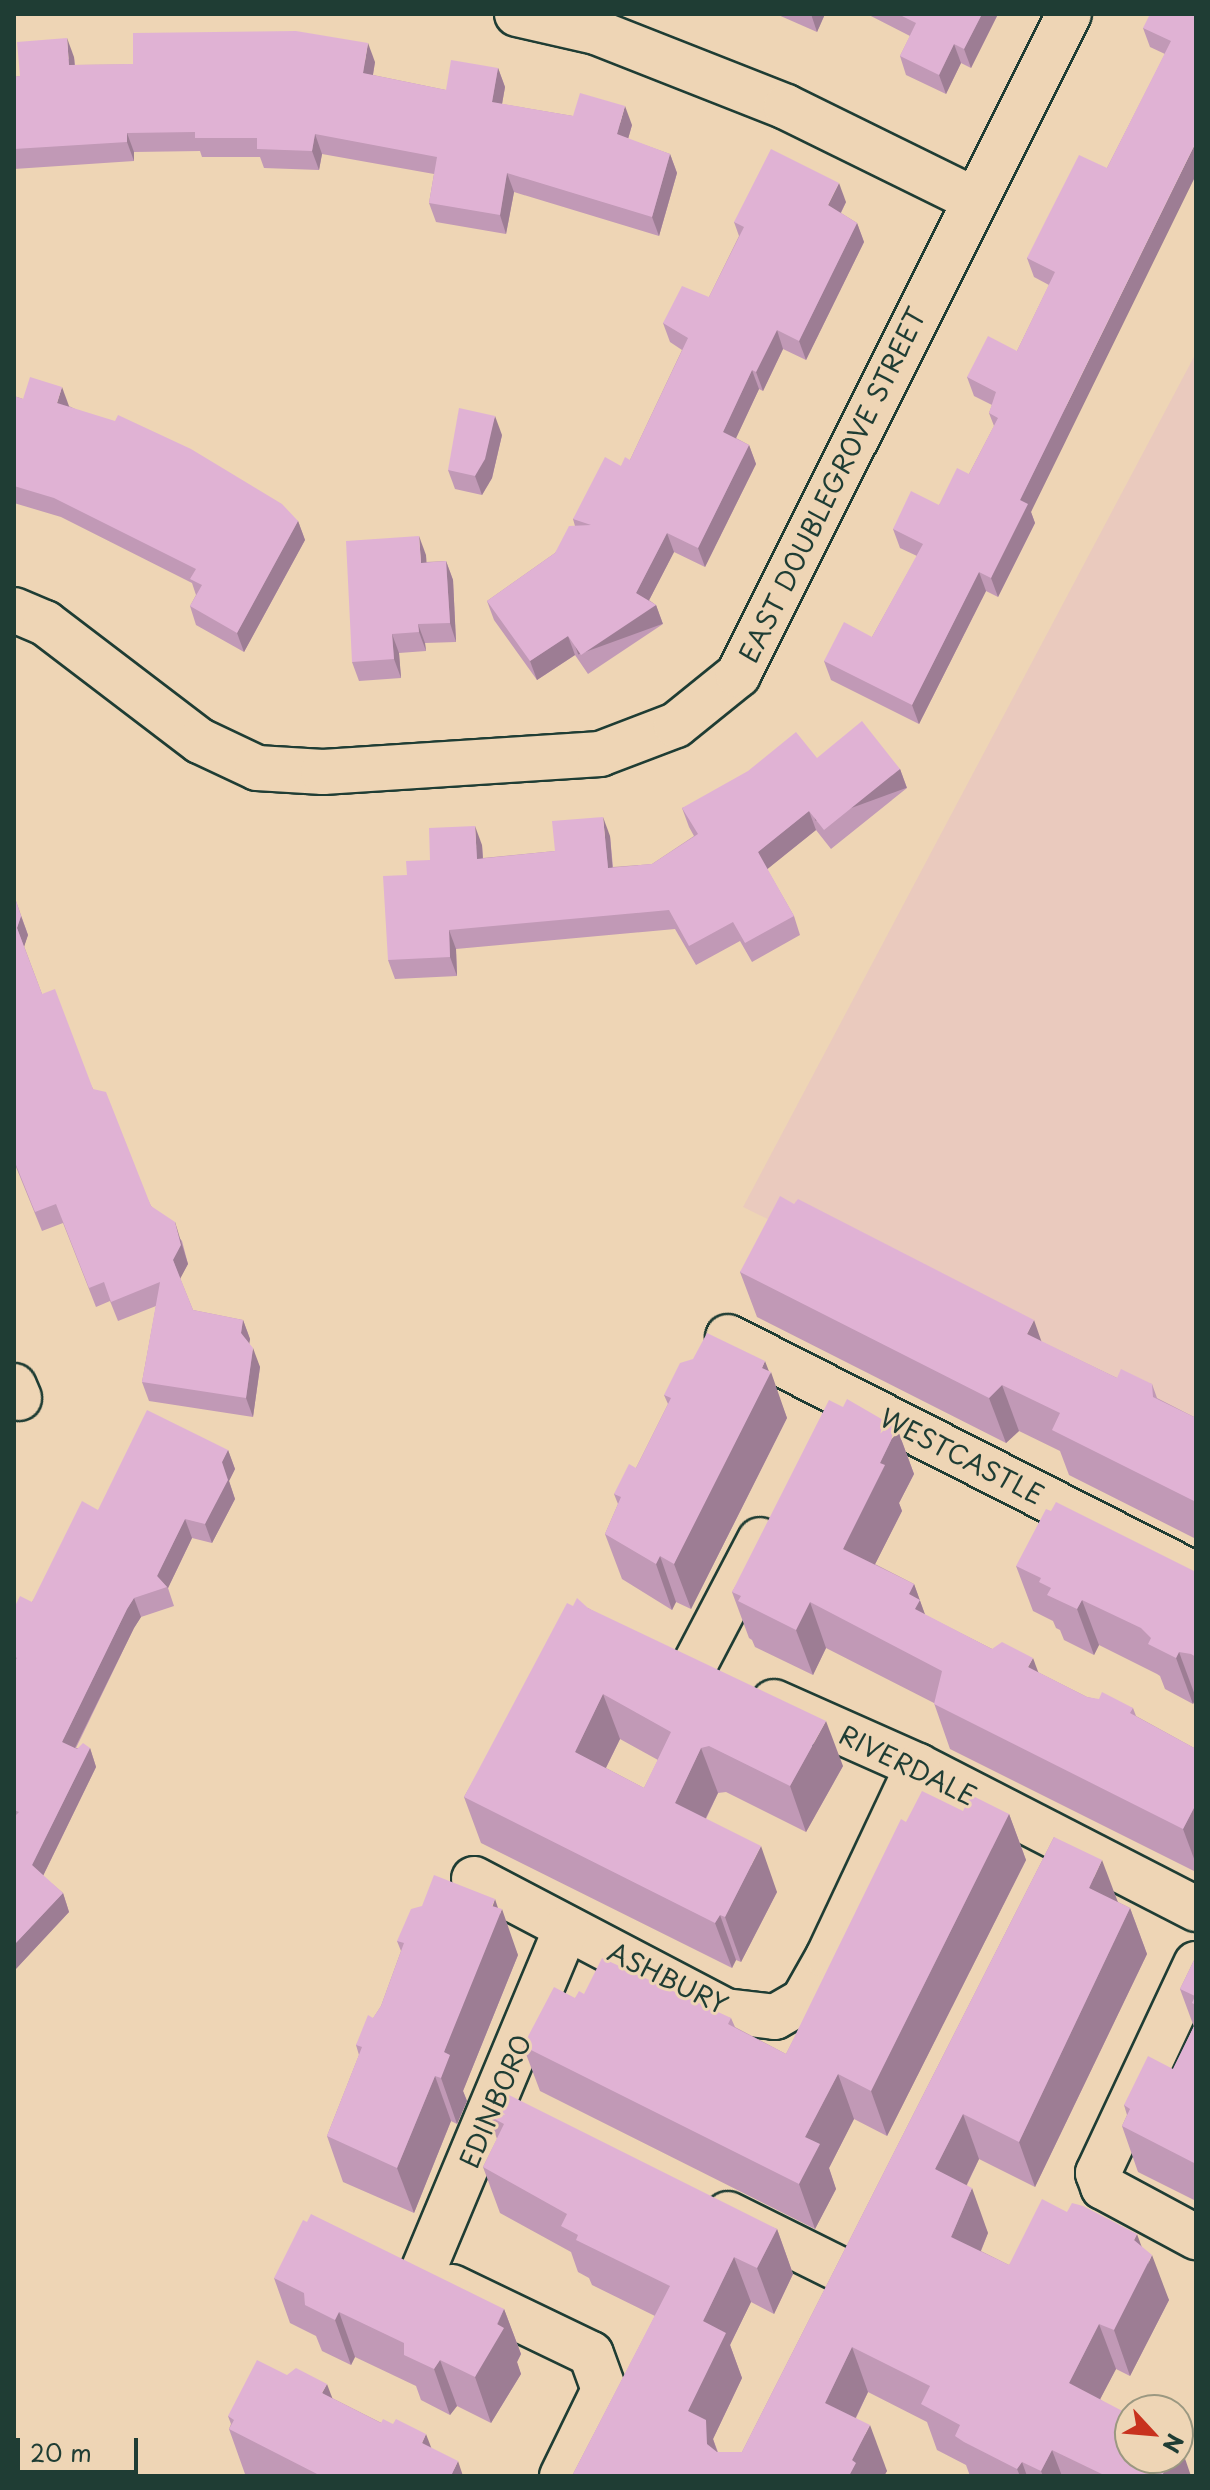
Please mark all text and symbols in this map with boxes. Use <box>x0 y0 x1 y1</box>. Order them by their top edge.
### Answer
street label: EAST DOUBLEGROVE STREET <box>732 302 932 668</box>
street label: WESTCASTLE <box>875 1401 1049 1511</box>
street label: RIVERDALE <box>834 1718 982 1812</box>
street label: ASHBURY <box>603 1936 733 2020</box>
street label: EDINBORO <box>453 2030 537 2172</box>
north arrow <box>1114 2394 1194 2474</box>
scale bar <box>20 2422 142 2472</box>
text: N <box>1156 2429 1193 2459</box>
text: 20 m <box>30 2434 92 2470</box>

